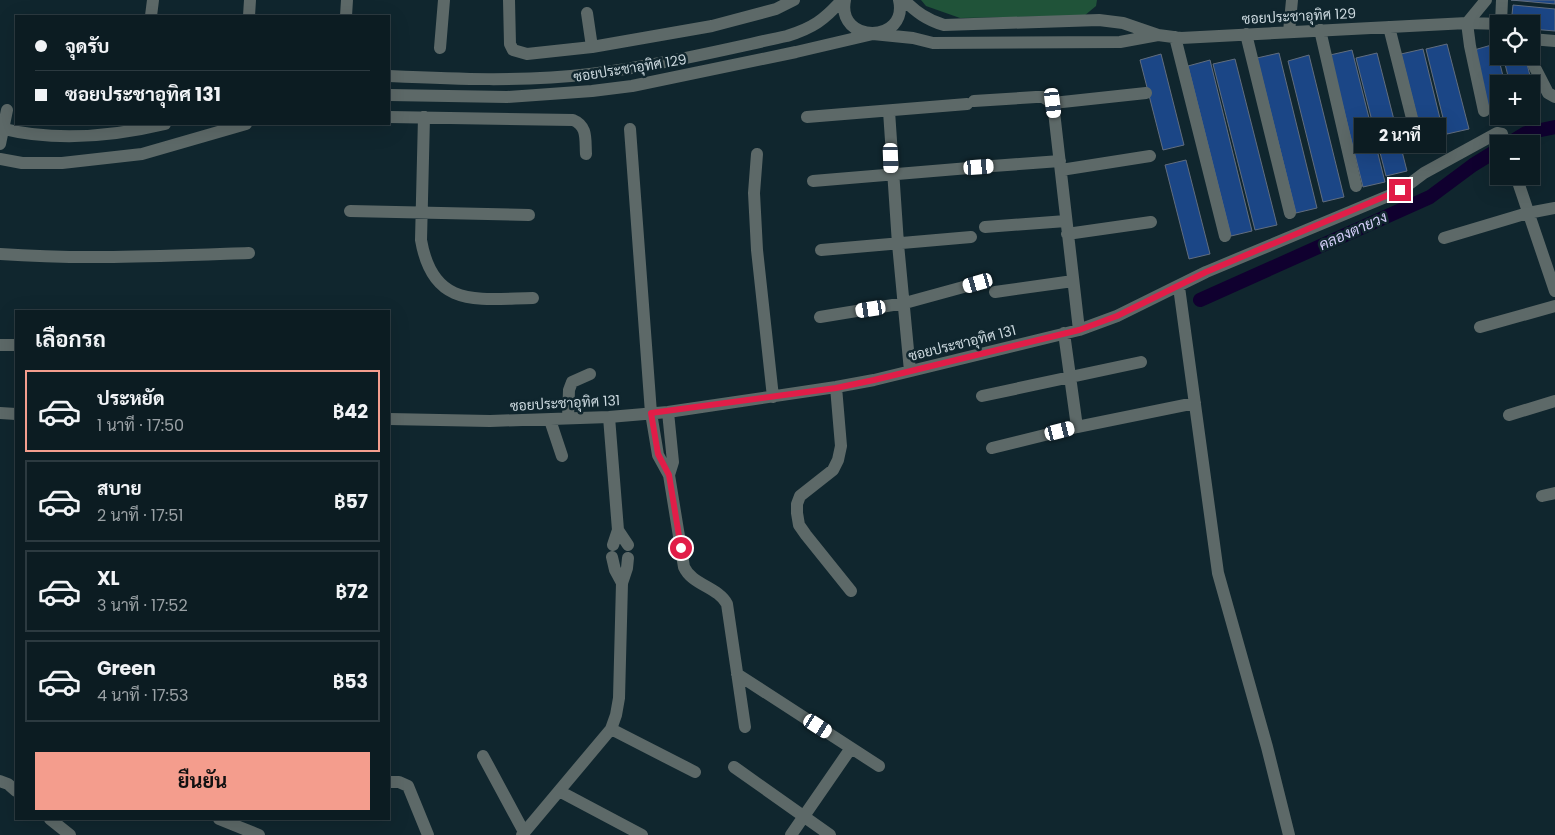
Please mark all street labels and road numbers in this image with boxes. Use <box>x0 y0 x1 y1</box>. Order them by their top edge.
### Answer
street label: ซอยประชาอุทิศ 129 <box>1241 3 1357 29</box>
street label: ซอยประชาอุทิศ 129 <box>572 49 688 87</box>
street label: ซอยประชาอุทิศ 131 <box>906 320 1018 366</box>
street label: ซอยประชาอุทิศ 131 <box>509 390 621 416</box>

